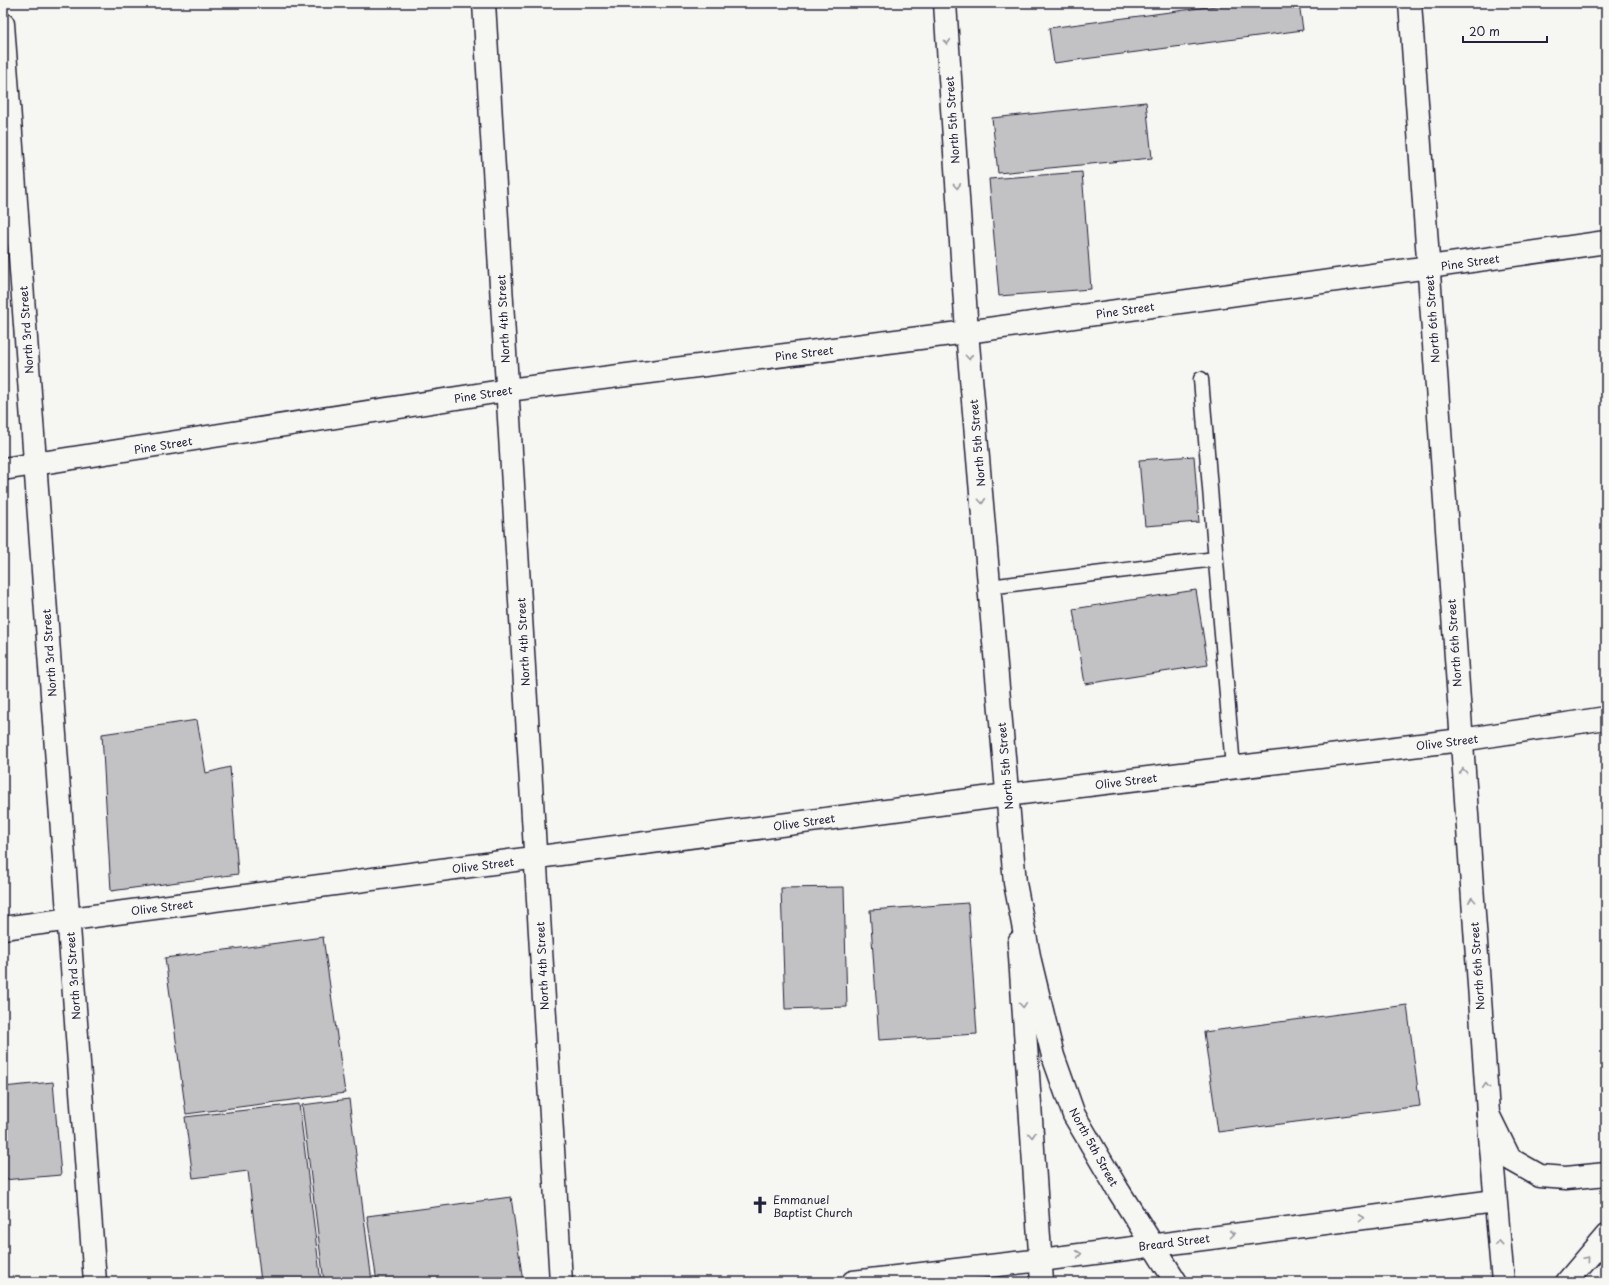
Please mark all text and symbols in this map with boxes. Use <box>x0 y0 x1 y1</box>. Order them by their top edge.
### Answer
scale bar <box>1463 18 1547 44</box>
text: 20 m <box>1469 22 1500 40</box>
one-way arrow <box>943 39 952 45</box>
street label: North 5th Street <box>940 75 964 164</box>
one-way arrow <box>952 183 961 189</box>
street label: Pine Street <box>1440 249 1500 275</box>
street label: North 4th Street <box>492 274 514 364</box>
street label: North 6th Street <box>1420 274 1444 364</box>
street label: North 3rd Street <box>14 285 38 375</box>
street label: Pine Street <box>1095 297 1155 323</box>
street label: Pine Street <box>774 341 834 365</box>
one-way arrow <box>964 354 973 360</box>
street label: Pine Street <box>453 381 513 407</box>
street label: North 5th Street <box>965 398 989 487</box>
street label: Pine Street <box>133 432 193 458</box>
one-way arrow <box>977 498 986 504</box>
street label: North 4th Street <box>512 597 534 687</box>
street label: North 6th Street <box>1442 598 1466 688</box>
street label: North 3rd Street <box>37 608 61 698</box>
street label: North 5th Street <box>993 721 1017 810</box>
street label: Olive Street <box>1415 730 1480 754</box>
one-way arrow <box>1458 768 1467 774</box>
street label: Olive Street <box>1094 769 1159 793</box>
street label: Olive Street <box>772 809 837 835</box>
street label: Olive Street <box>451 853 516 877</box>
street label: Olive Street <box>130 895 195 919</box>
one-way arrow <box>1468 897 1477 903</box>
street label: North 4th Street <box>531 921 553 1011</box>
street label: North 6th Street <box>1465 921 1489 1011</box>
street label: North 3rd Street <box>61 931 85 1021</box>
one-way arrow <box>1019 1002 1028 1008</box>
one-way arrow <box>1481 1083 1490 1089</box>
street label: North 5th Street <box>1065 1105 1123 1190</box>
one-way arrow <box>1028 1132 1037 1138</box>
place label: Emmanuel Baptist Church <box>773 1191 853 1221</box>
church icon: Emmanuel Baptist Church <box>750 1195 770 1215</box>
one-way arrow <box>1358 1214 1365 1223</box>
street label: Breard Street <box>1137 1229 1211 1255</box>
one-way arrow <box>1229 1230 1236 1239</box>
one-way arrow <box>1495 1240 1504 1246</box>
one-way arrow <box>1076 1250 1082 1259</box>
one-way arrow <box>1582 1256 1589 1264</box>

